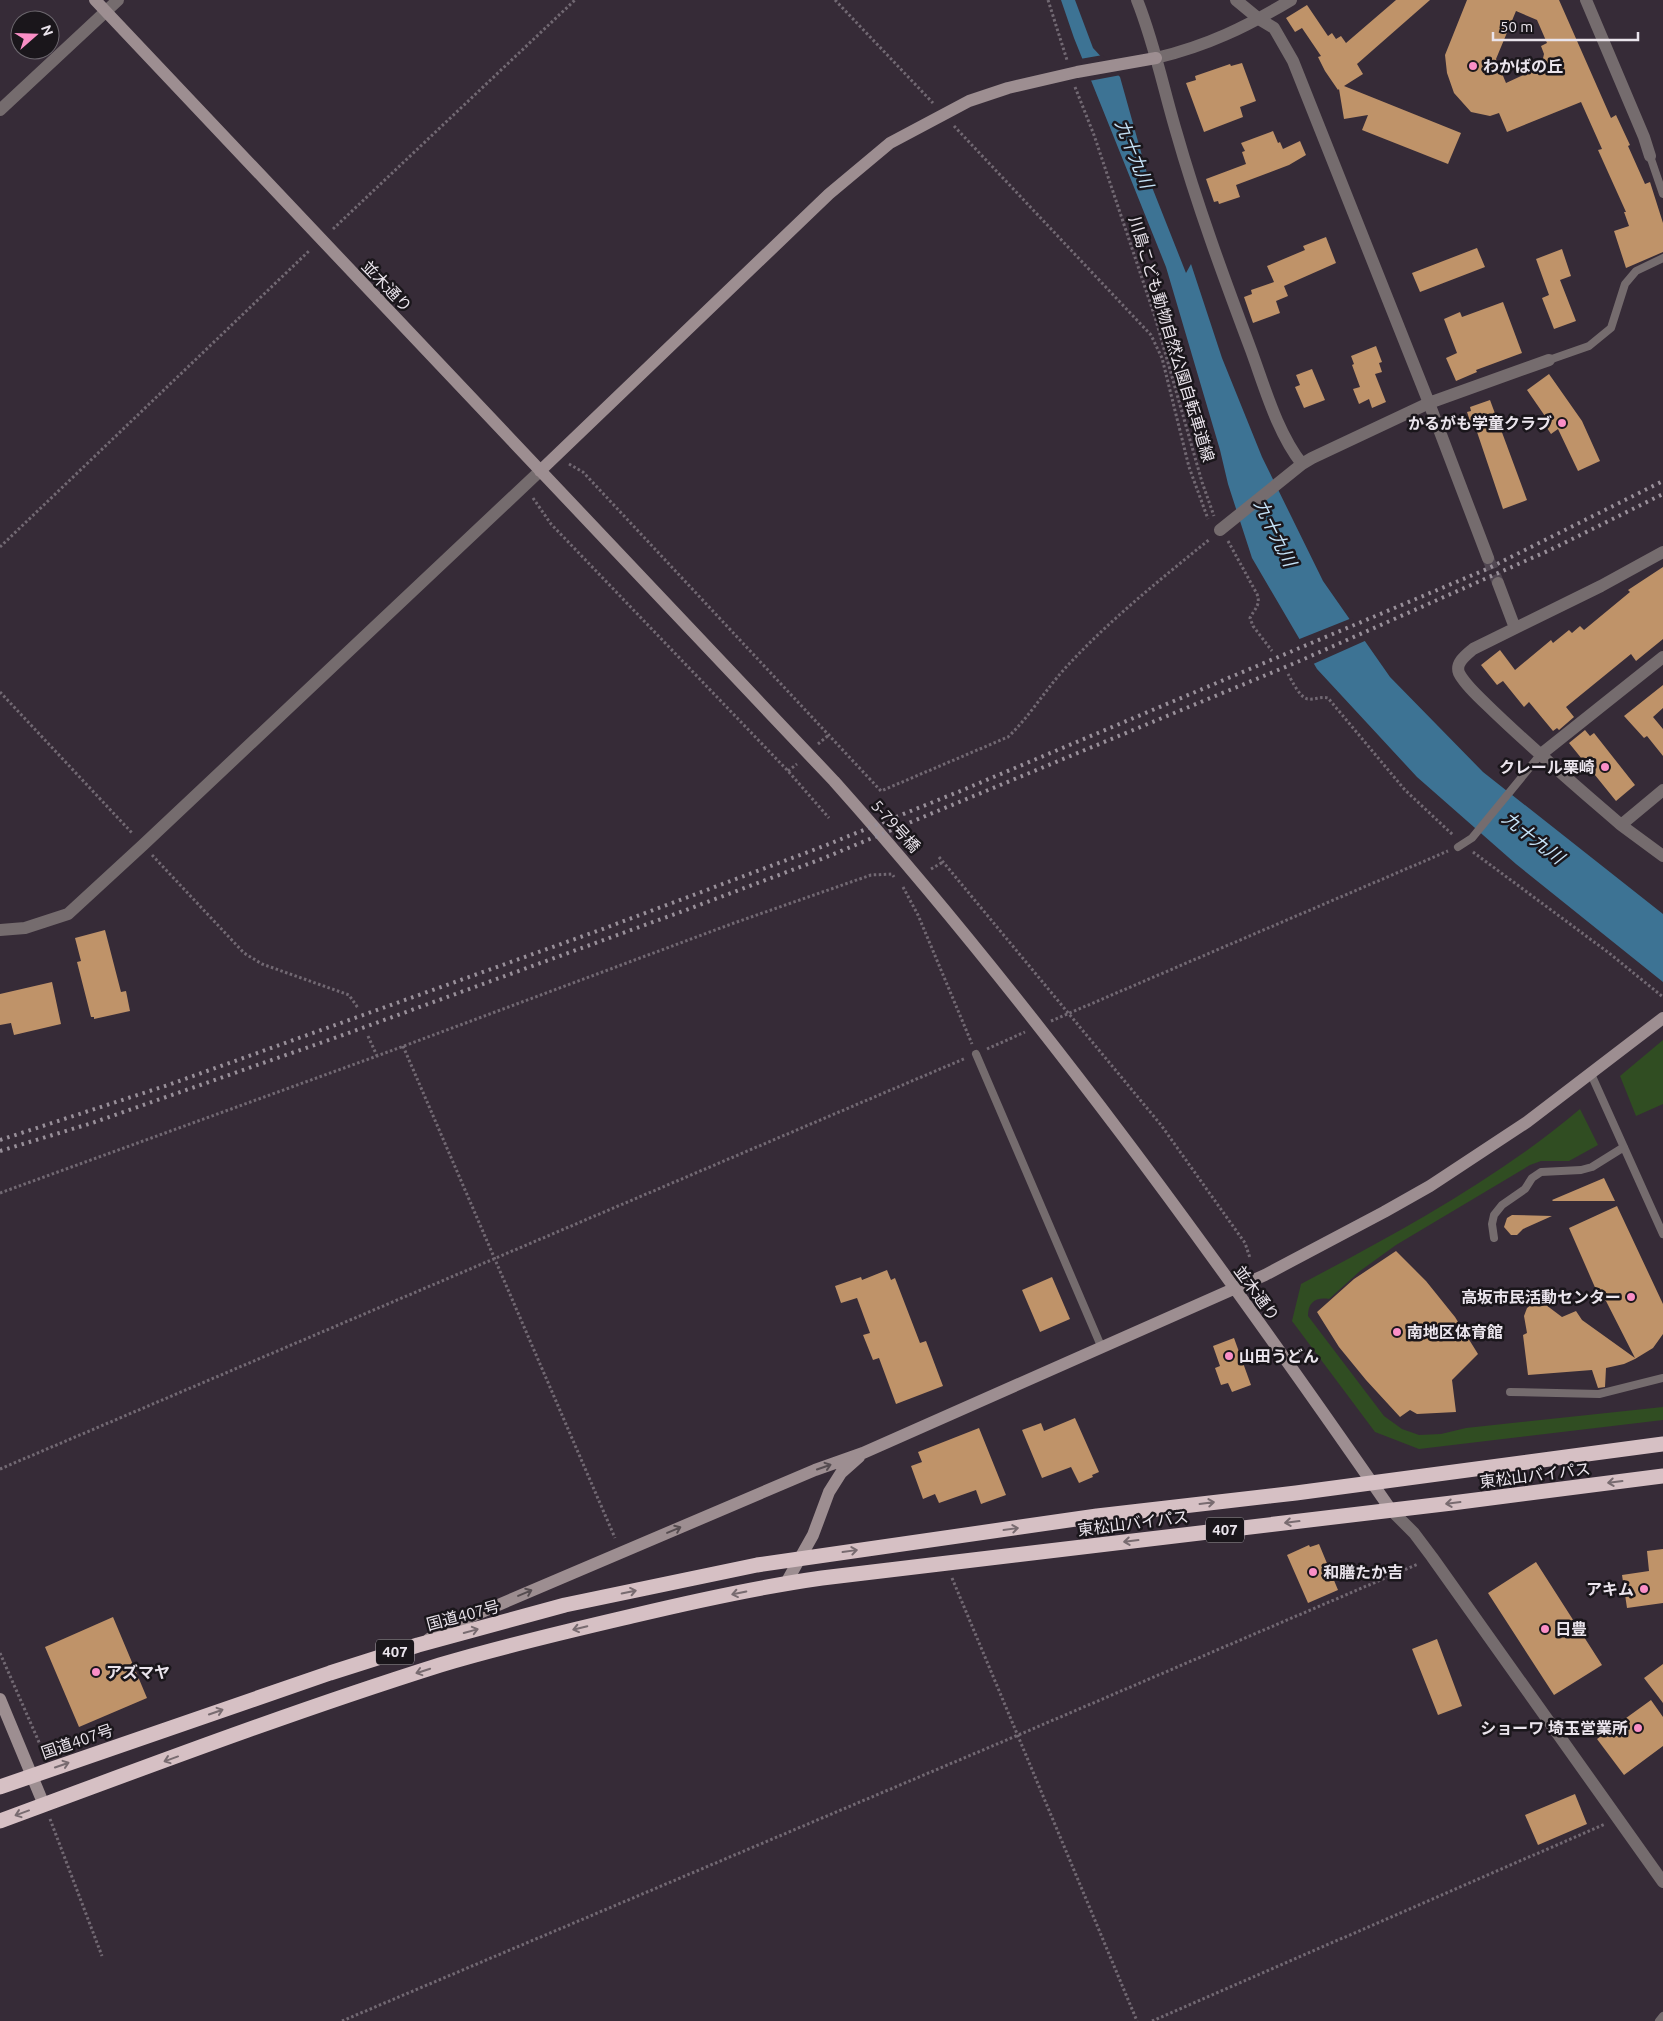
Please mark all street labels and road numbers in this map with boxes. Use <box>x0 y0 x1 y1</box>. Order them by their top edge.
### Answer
street label: 川島こども動物自然公園自転車道線 <box>1126 214 1218 464</box>
street label: 並木通り <box>358 257 416 315</box>
street label: 5-79号橋 <box>868 796 924 856</box>
street label: 並木通り <box>1231 1262 1283 1324</box>
street label: 東松山バイパス <box>1478 1459 1592 1491</box>
street label: 東松山バイパス <box>1076 1507 1190 1539</box>
road number: 407 <box>1206 1518 1244 1542</box>
street label: 国道407号 <box>424 1597 502 1633</box>
road number: 407 <box>376 1640 414 1664</box>
street label: 国道407号 <box>39 1720 115 1762</box>

